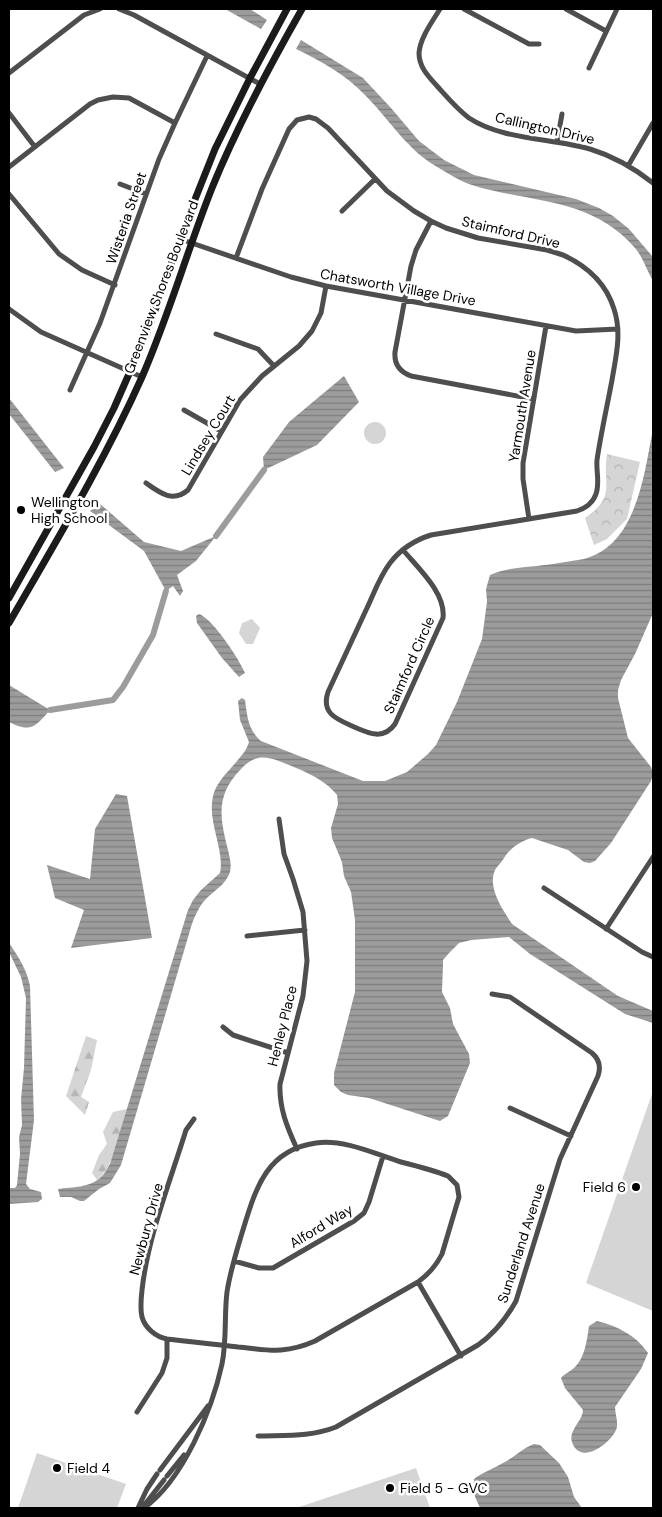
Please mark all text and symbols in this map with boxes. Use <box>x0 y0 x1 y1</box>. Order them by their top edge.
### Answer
street label: Callington Drive <box>493 108 597 148</box>
street label: Wisteria Street <box>102 169 150 267</box>
street label: Greenview Shores Boulevard <box>120 198 202 376</box>
street label: Staimford Drive <box>460 212 562 252</box>
street label: Chatsworth Village Drive <box>319 264 477 310</box>
street label: Yarmouth Avenue <box>504 348 540 463</box>
street label: Lindsey Court <box>177 391 239 479</box>
place label: Wellington High School <box>31 493 107 527</box>
marker: Wellington High School <box>15 504 27 516</box>
street label: Staimford Circle <box>379 613 439 716</box>
street label: Henley Place <box>263 984 301 1068</box>
place label: Field 6 <box>583 1178 626 1196</box>
street label: Newbury Drive <box>125 1181 167 1277</box>
street label: Sunderland Avenue <box>493 1181 549 1305</box>
marker: Field 6 <box>630 1181 642 1193</box>
street label: Alford Way <box>286 1200 356 1252</box>
place label: Field 4 <box>67 1459 110 1477</box>
marker: Field 4 <box>51 1462 63 1474</box>
place label: Field 5 - GVC <box>400 1479 488 1497</box>
marker: Field 5 - GVC <box>384 1482 396 1494</box>

